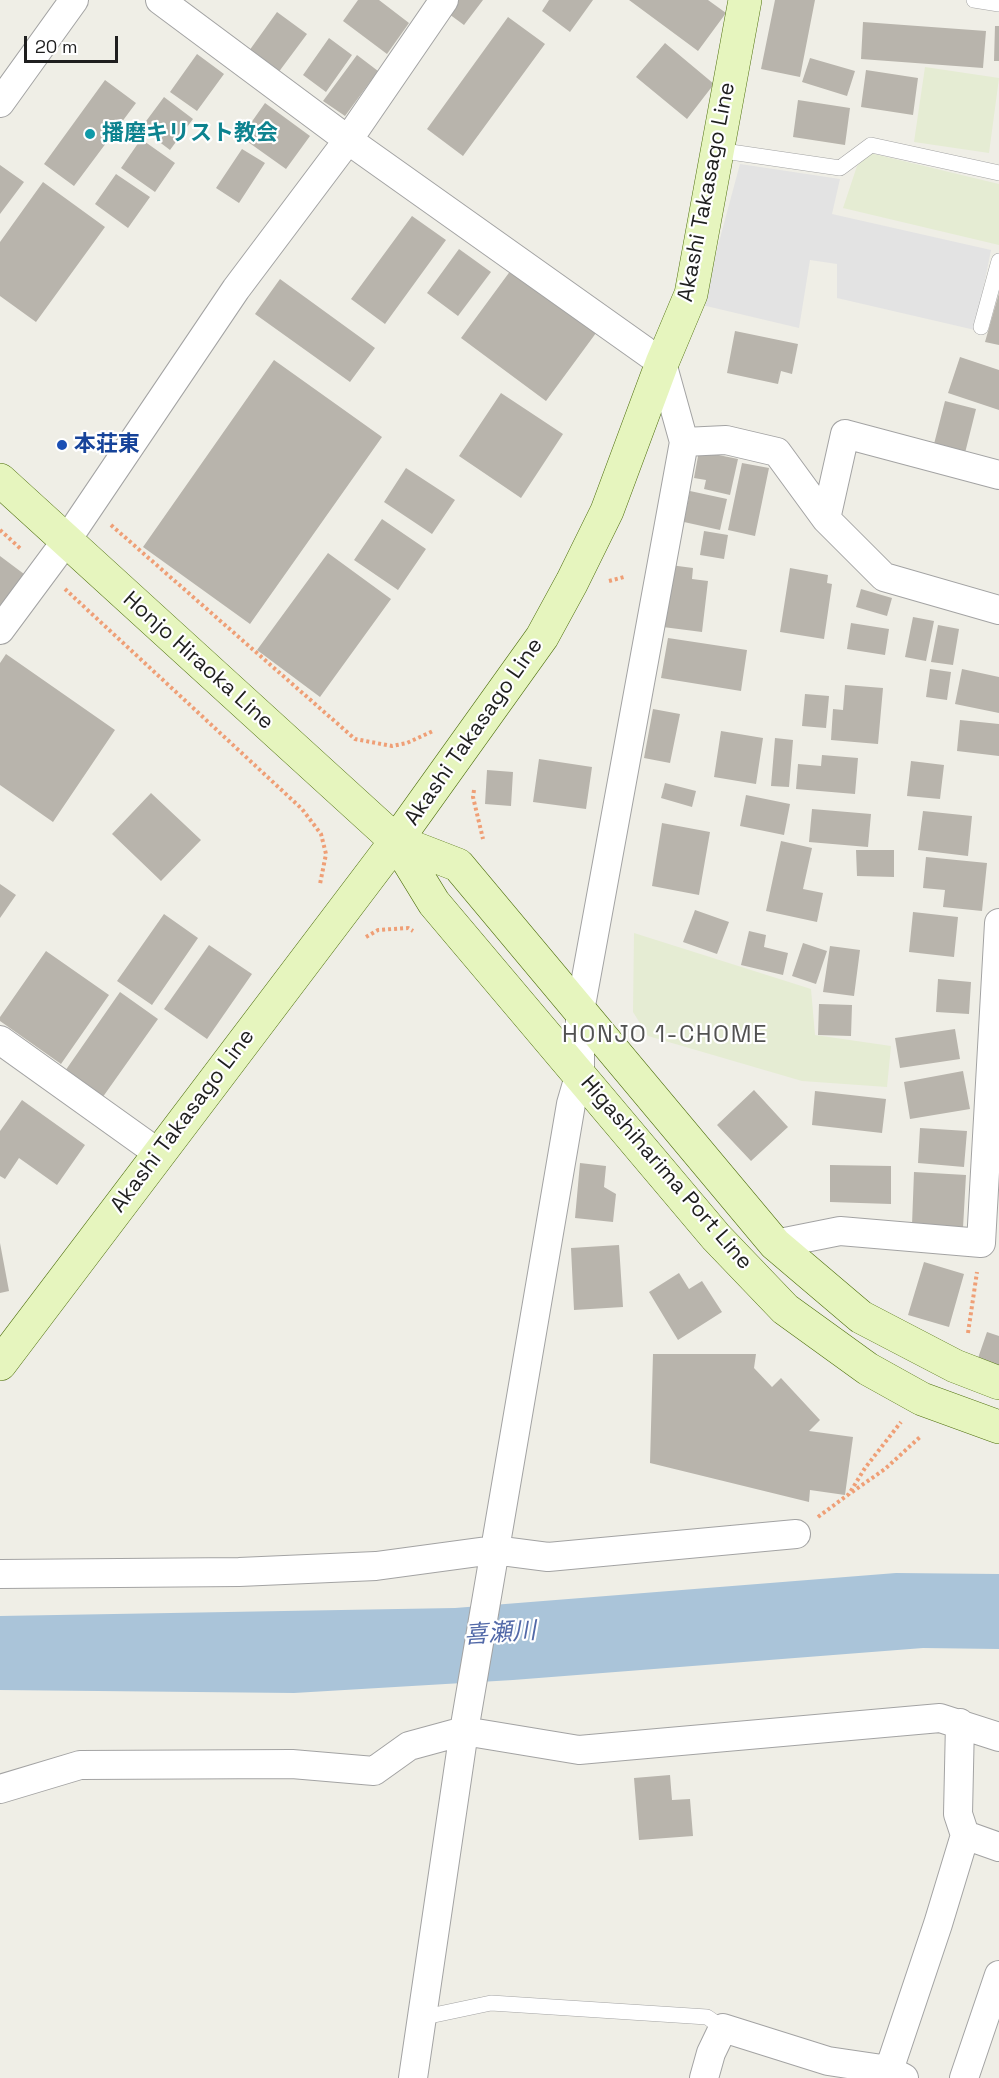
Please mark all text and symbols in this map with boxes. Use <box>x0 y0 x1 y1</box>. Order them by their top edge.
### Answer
scale bar <box>27 24 122 62</box>
text: 20 m <box>35 35 78 58</box>
street label: Akashi Takasago Line <box>673 80 741 304</box>
place label: 播磨キリスト教会 <box>102 121 278 147</box>
marker: 播磨キリスト教会 <box>83 127 97 141</box>
place label: 本荘東 <box>74 432 140 458</box>
marker: 本荘東 <box>55 438 69 452</box>
street label: Honjo Hiraoka Line <box>117 586 279 736</box>
street label: Akashi Takasago Line <box>399 633 549 831</box>
district label: HONJO 1-CHOME <box>562 1021 768 1049</box>
street label: Akashi Takasago Line <box>105 1024 261 1218</box>
street label: Higashiharima Port Line <box>575 1071 757 1275</box>
water label: 喜瀬川 <box>463 1617 537 1651</box>

